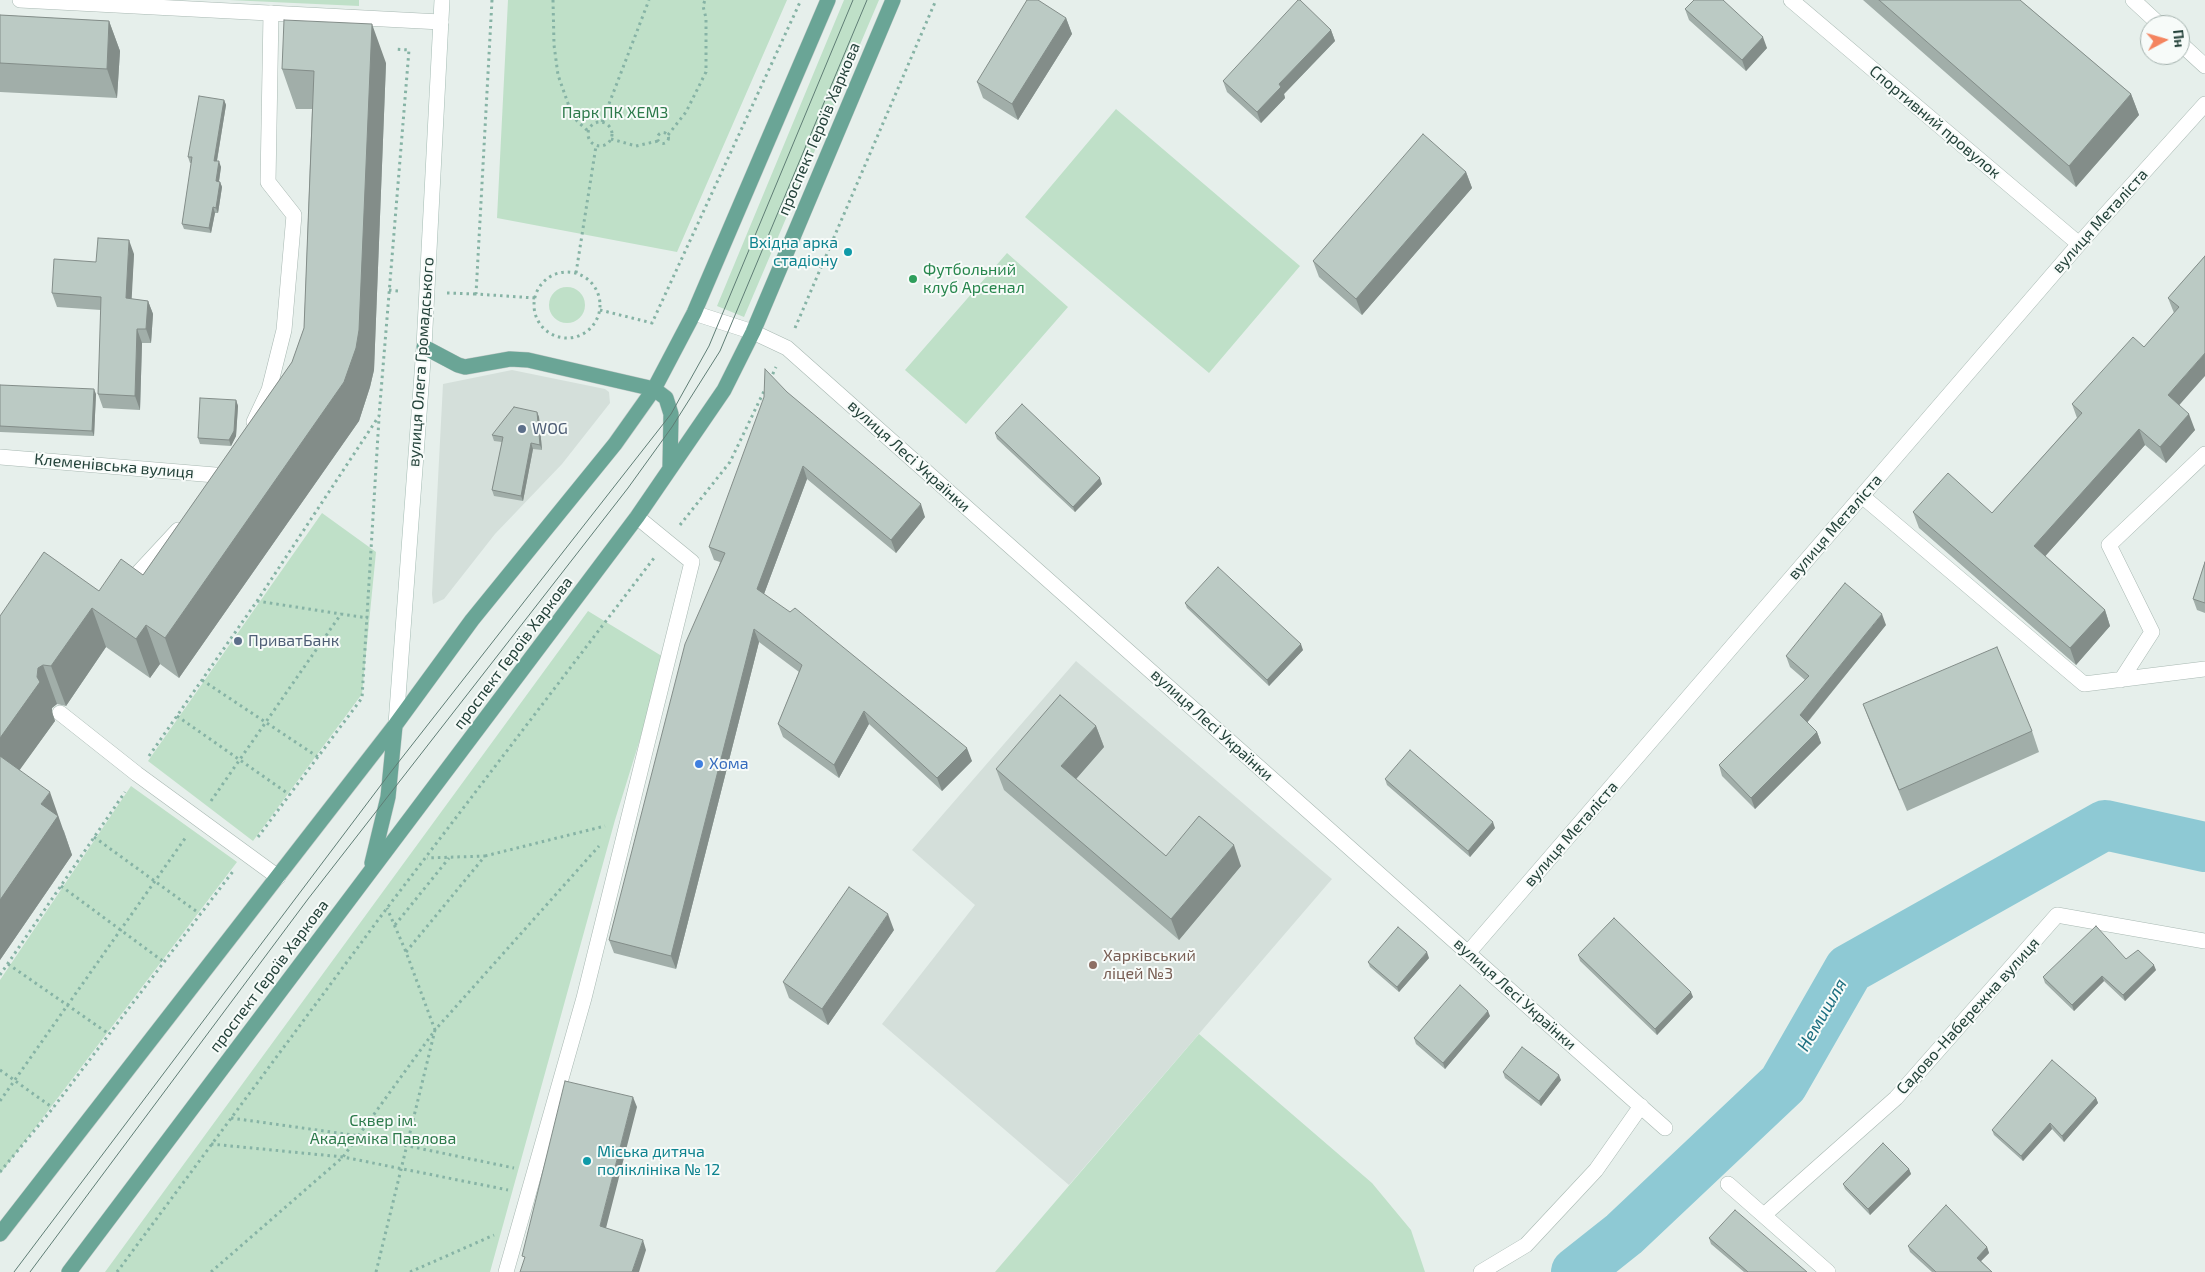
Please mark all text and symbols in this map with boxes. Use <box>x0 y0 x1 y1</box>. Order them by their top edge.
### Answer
north arrow <box>2140 15 2190 65</box>
text: Пн <box>2170 29 2189 48</box>
street label: проспект Героїв Харкова <box>774 40 864 218</box>
street label: Спортивний провулок <box>1865 61 2005 183</box>
park label: Парк ПК ХЕМЗ <box>562 103 668 123</box>
street label: вулиця Металіста <box>2048 165 2152 277</box>
place label: Вхідна арка стадіону <box>749 233 838 271</box>
marker: Вхідна арка стадіону <box>842 246 854 258</box>
street label: вулиця Олега Громадського <box>404 256 438 468</box>
place label: Футбольний клуб Арсенал <box>923 260 1025 298</box>
marker: Футбольний клуб Арсенал <box>907 273 919 285</box>
street label: вулиця Лесі Українки <box>844 396 974 516</box>
place label: WOG <box>532 419 568 439</box>
marker: WOG <box>516 423 528 435</box>
street label: Клеменівська вулиця <box>33 449 195 483</box>
street label: вулиця Металіста <box>1784 470 1886 584</box>
street label: проспект Героїв Харкова <box>449 573 577 733</box>
place label: ПриватБанк <box>248 631 339 651</box>
marker: ПриватБанк <box>232 635 244 647</box>
street label: вулиця Лесі Українки <box>1147 665 1277 785</box>
place label: Хома <box>709 754 749 774</box>
marker: Хома <box>693 758 705 770</box>
street label: вулиця Металіста <box>1520 777 1622 891</box>
street label: проспект Героїв Харкова <box>205 896 333 1056</box>
street label: вулиця Лесі Українки <box>1450 934 1580 1054</box>
street label: Садово-Набережна вулиця <box>1892 934 2044 1098</box>
place label: Харківський ліцей №3 <box>1103 946 1196 984</box>
marker: Харківський ліцей №3 <box>1087 959 1099 971</box>
water label: Немишля <box>1793 975 1851 1055</box>
park label: Сквер ім. Академіка Павлова <box>310 1111 456 1149</box>
place label: Міська дитяча поліклініка № 12 <box>597 1142 720 1180</box>
marker: Міська дитяча поліклініка № 12 <box>581 1155 593 1167</box>

